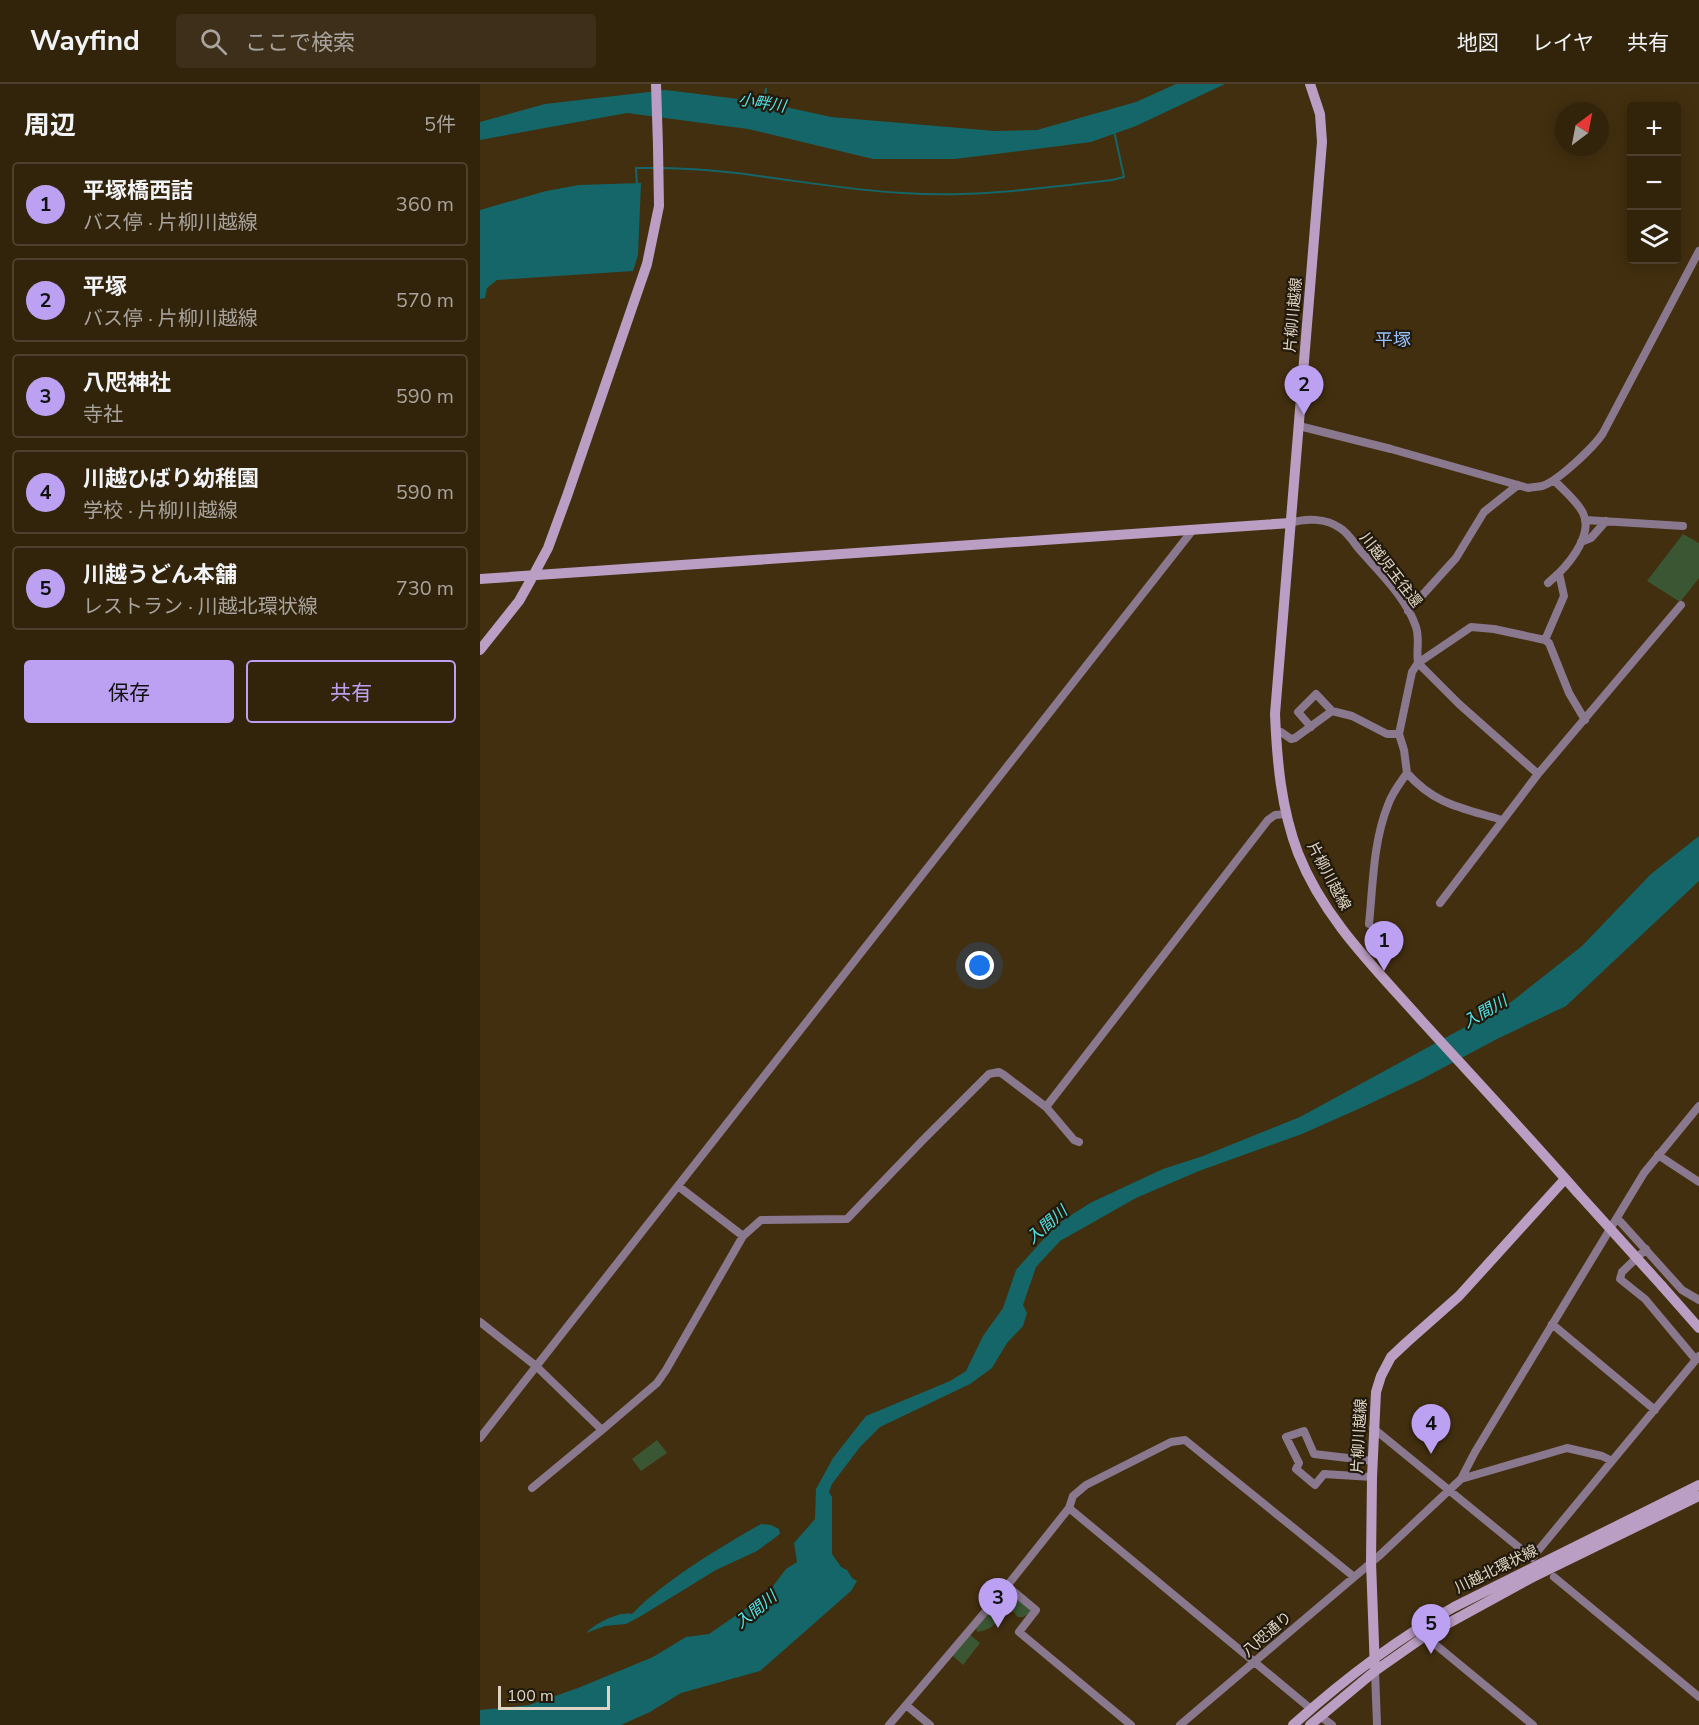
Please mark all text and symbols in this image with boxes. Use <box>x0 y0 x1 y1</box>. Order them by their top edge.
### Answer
search box <box>176 14 596 68</box>
text: Wayfind <box>30 22 140 60</box>
icon: search <box>197 25 230 58</box>
text: ここで検索 <box>245 28 355 58</box>
text: 地図 <box>1457 29 1499 57</box>
text: レイヤ <box>1532 29 1594 57</box>
text: 共有 <box>1627 29 1669 57</box>
water label: 小畔川 <box>737 88 789 118</box>
north arrow <box>1555 102 1609 156</box>
map controls <box>1627 102 1681 264</box>
button: + <box>1627 102 1681 156</box>
text: 周辺 <box>24 108 76 143</box>
text: 5件 <box>424 111 456 138</box>
button: − <box>1627 156 1681 210</box>
text: 平塚橋西詰 <box>83 176 193 206</box>
text: 1 <box>40 191 52 218</box>
text: 360 m <box>396 191 454 218</box>
text: バス停 · 片柳川越線 <box>83 209 258 236</box>
button: layers <box>1627 210 1681 264</box>
text: 平塚 <box>83 272 127 302</box>
street label: 片柳川越線 <box>1280 277 1306 353</box>
text: 2 <box>40 287 52 314</box>
text: 570 m <box>396 287 454 314</box>
text: バス停 · 片柳川越線 <box>83 305 258 332</box>
district label: 平塚 <box>1375 328 1411 352</box>
pin: 2 <box>1284 366 1324 415</box>
text: 八咫神社 <box>83 368 171 398</box>
text: 3 <box>40 383 52 410</box>
text: 590 m <box>396 383 454 410</box>
text: 寺社 <box>83 401 123 428</box>
text: 川越ひばり幼稚園 <box>83 464 259 494</box>
text: 4 <box>40 479 52 506</box>
text: 590 m <box>396 479 454 506</box>
text: 学校 · 片柳川越線 <box>83 497 238 524</box>
street label: 川越児玉往還 <box>1355 528 1427 612</box>
text: 川越うどん本舗 <box>83 560 237 590</box>
text: 5 <box>40 575 52 602</box>
text: 730 m <box>396 575 454 602</box>
text: レストラン · 川越北環状線 <box>83 593 318 620</box>
button: 保存 <box>24 660 234 723</box>
button: 共有 <box>246 660 456 723</box>
street label: 片柳川越線 <box>1303 838 1355 914</box>
pin: 1 <box>1364 922 1404 971</box>
your location <box>965 951 994 980</box>
water label: 入間川 <box>1459 989 1513 1034</box>
water label: 入間川 <box>1022 1200 1074 1249</box>
street label: 片柳川越線 <box>1347 1398 1371 1474</box>
pin: 4 <box>1412 1404 1450 1454</box>
street label: 川越北環状線 <box>1451 1540 1541 1598</box>
pin: 3 <box>978 1578 1018 1628</box>
water label: 入間川 <box>730 1585 783 1634</box>
pin: 5 <box>1412 1604 1450 1654</box>
street label: 八咫通り <box>1238 1607 1296 1661</box>
scale bar <box>498 1683 610 1710</box>
text: 100 m <box>507 1685 554 1707</box>

